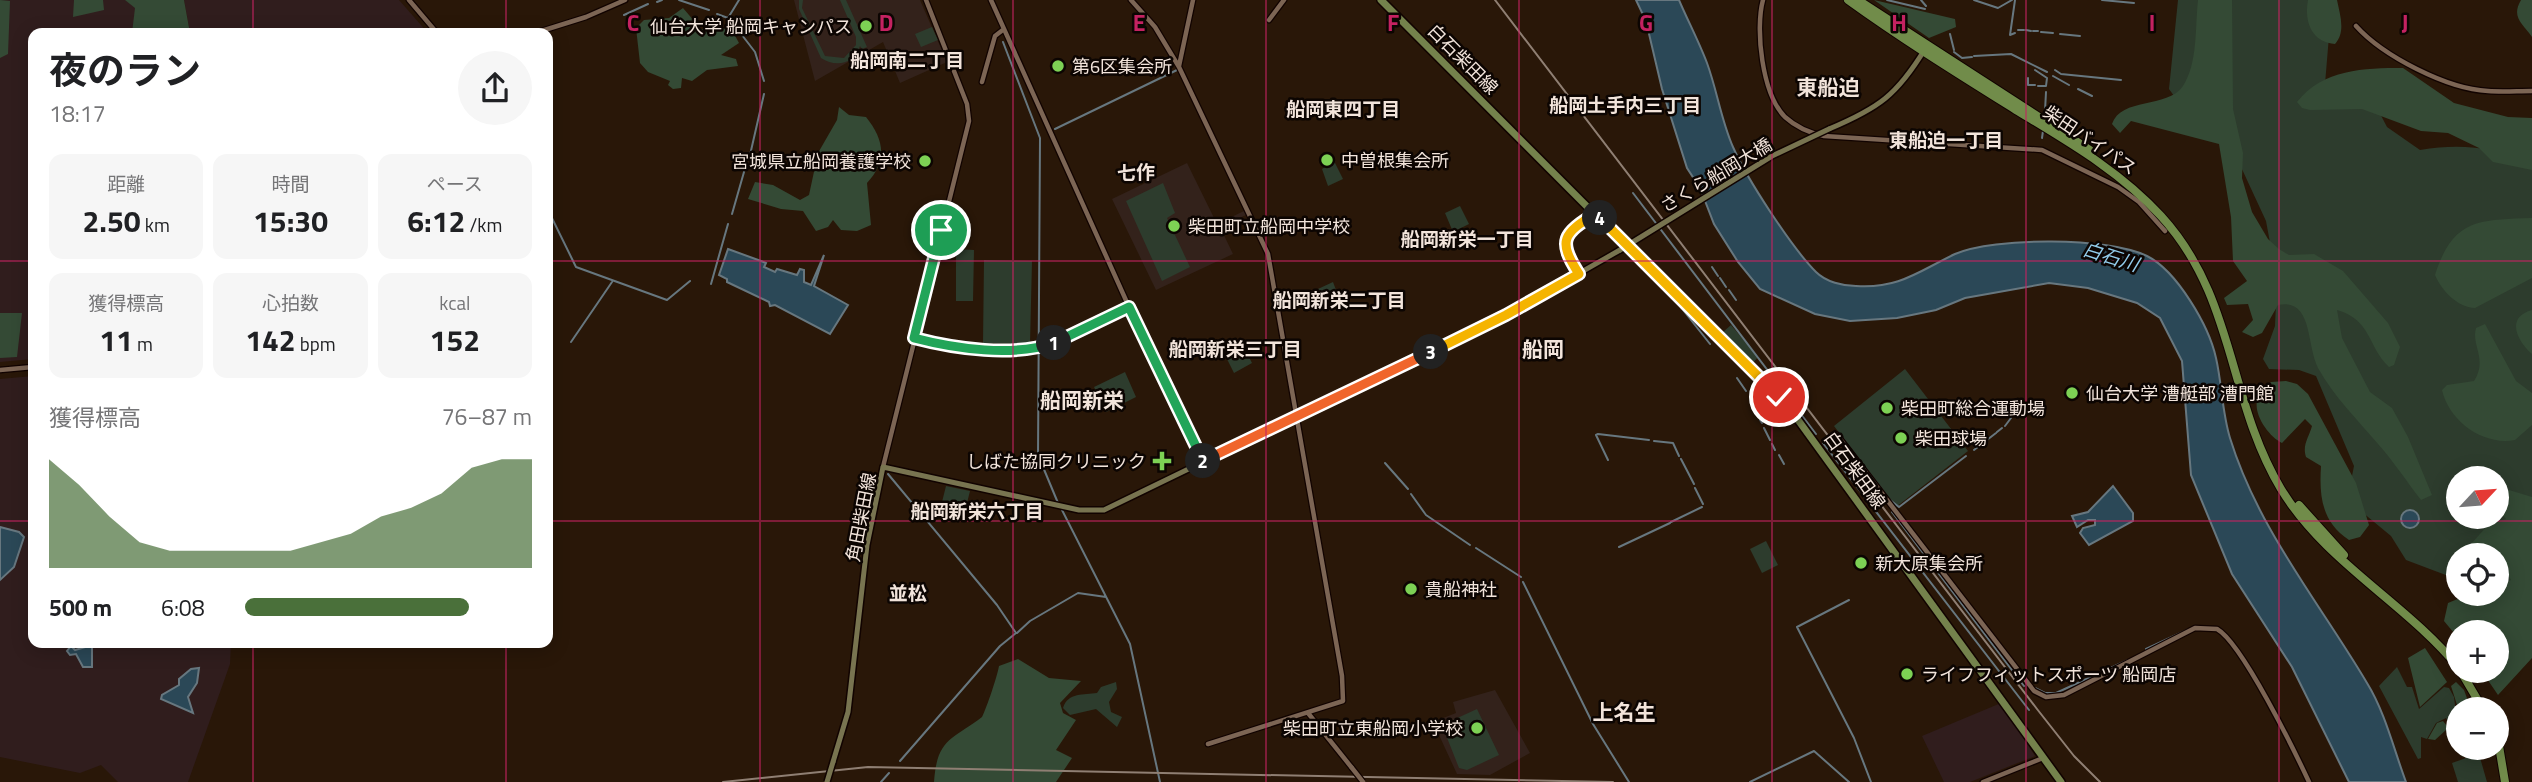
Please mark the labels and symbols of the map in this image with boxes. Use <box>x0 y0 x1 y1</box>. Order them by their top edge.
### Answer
text: C <box>627 5 639 40</box>
text: D <box>879 5 893 40</box>
text: E <box>1133 5 1145 40</box>
text: F <box>1387 5 1399 40</box>
text: G <box>1639 5 1653 40</box>
text: H <box>1891 5 1907 40</box>
text: I <box>2149 5 2155 40</box>
text: J <box>2402 5 2408 40</box>
place label: 仙台大学 船岡キャンパス <box>650 13 852 40</box>
marker: 仙台大学 船岡キャンパス <box>858 18 874 34</box>
street label: 白石柴田線 <box>1422 18 1504 100</box>
district label: 船岡南二丁目 <box>850 45 964 74</box>
place label: 第6区集会所 <box>1072 53 1172 80</box>
marker: 第6区集会所 <box>1050 58 1066 74</box>
district label: 東船迫 <box>1797 71 1860 103</box>
district label: 船岡土手内三丁目 <box>1549 90 1701 119</box>
district label: 船岡東四丁目 <box>1286 94 1400 123</box>
street label: 柴田バイパス <box>2038 99 2142 181</box>
district label: 東船迫一丁目 <box>1889 125 2003 154</box>
street label: さくら船岡大橋 <box>1655 131 1777 219</box>
place label: 中曽根集会所 <box>1341 147 1449 174</box>
place label: 宮城県立船岡養護学校 <box>731 148 911 175</box>
marker: 中曽根集会所 <box>1319 152 1335 168</box>
marker: 宮城県立船岡養護学校 <box>917 153 933 169</box>
district label: 七作 <box>1117 157 1155 186</box>
pin <box>911 200 971 260</box>
pin: 4 <box>1582 200 1618 235</box>
place label: 柴田町立船岡中学校 <box>1188 213 1350 240</box>
marker: 柴田町立船岡中学校 <box>1166 218 1182 234</box>
district label: 船岡新栄一丁目 <box>1400 224 1534 253</box>
water label: 白石川 <box>2079 234 2144 279</box>
district label: 船岡新栄二丁目 <box>1272 285 1406 314</box>
pin: 1 <box>1036 326 1072 360</box>
district label: 船岡 <box>1522 333 1564 365</box>
district label: 船岡新栄三丁目 <box>1168 334 1302 363</box>
pin: 3 <box>1414 334 1448 370</box>
pin <box>1749 367 1809 427</box>
place label: 仙台大学 漕艇部 漕門館 <box>2086 380 2274 407</box>
district label: 船岡新栄 <box>1040 384 1124 416</box>
marker: 仙台大学 漕艇部 漕門館 <box>2064 385 2080 401</box>
place label: 柴田町総合運動場 <box>1901 395 2045 422</box>
marker: 柴田町総合運動場 <box>1879 400 1895 416</box>
place label: 柴田球場 <box>1915 425 1987 452</box>
street label: 白石柴田線 <box>1818 426 1892 514</box>
marker: 柴田球場 <box>1893 430 1909 446</box>
pin: 2 <box>1186 444 1220 478</box>
place label: しばた協同クリニック <box>966 448 1146 475</box>
marker: しばた協同クリニック <box>1152 451 1172 471</box>
north arrow <box>2446 466 2510 528</box>
street label: 角田柴田線 <box>839 470 883 564</box>
district label: 船岡新栄六丁目 <box>910 496 1044 525</box>
place label: 新大原集会所 <box>1875 550 1983 577</box>
marker: 新大原集会所 <box>1853 555 1869 571</box>
place label: 貴船神社 <box>1425 576 1497 603</box>
district label: 並松 <box>889 578 927 607</box>
marker: 貴船神社 <box>1403 581 1419 597</box>
place label: ライフフィットスポーツ 船岡店 <box>1921 661 2176 688</box>
marker: ライフフィットスポーツ 船岡店 <box>1899 666 1915 682</box>
district label: 上名生 <box>1593 696 1656 728</box>
place label: 柴田町立東船岡小学校 <box>1283 715 1463 742</box>
marker: 柴田町立東船岡小学校 <box>1469 720 1485 736</box>

